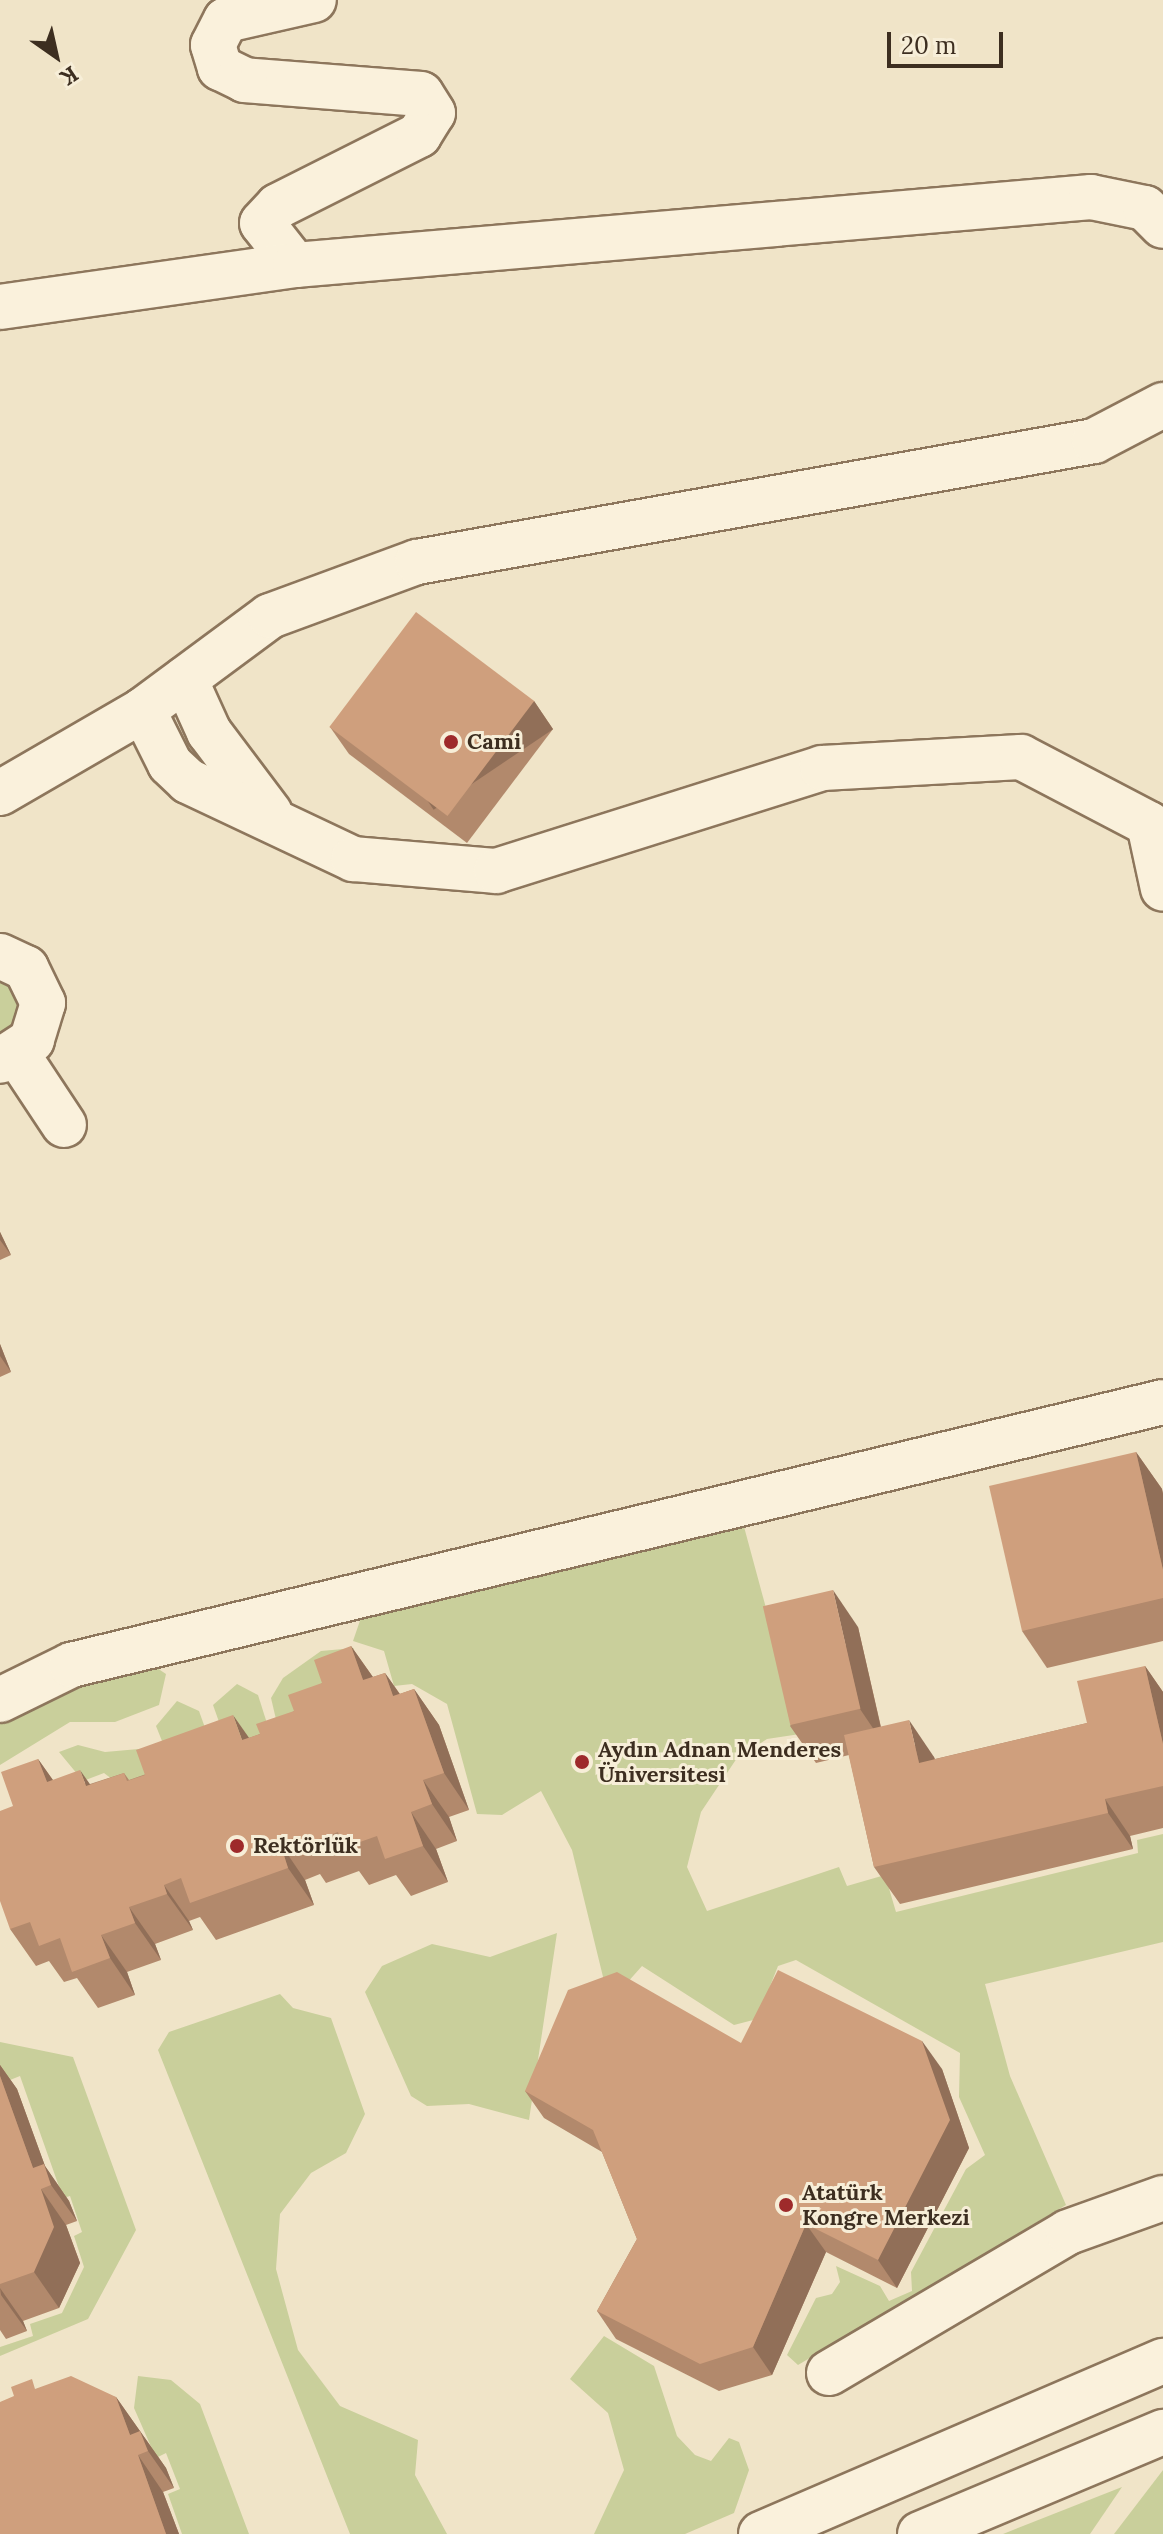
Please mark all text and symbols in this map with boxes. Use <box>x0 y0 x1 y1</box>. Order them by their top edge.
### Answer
north arrow <box>16 16 96 96</box>
scale bar <box>891 16 1007 66</box>
text: 20 m <box>901 30 957 61</box>
text: K <box>55 60 84 92</box>
place label: Cami <box>467 729 521 755</box>
marker: Cami <box>442 733 460 751</box>
place label: Aydın Adnan Menderes Üniversitesi <box>598 1736 841 1788</box>
marker: Aydın Adnan Menderes Üniversitesi <box>573 1753 591 1771</box>
place label: Rektörlük <box>253 1833 358 1859</box>
marker: Rektörlük <box>228 1837 246 1855</box>
place label: Atatürk Kongre Merkezi <box>802 2179 970 2230</box>
marker: Atatürk Kongre Merkezi <box>777 2196 795 2214</box>

